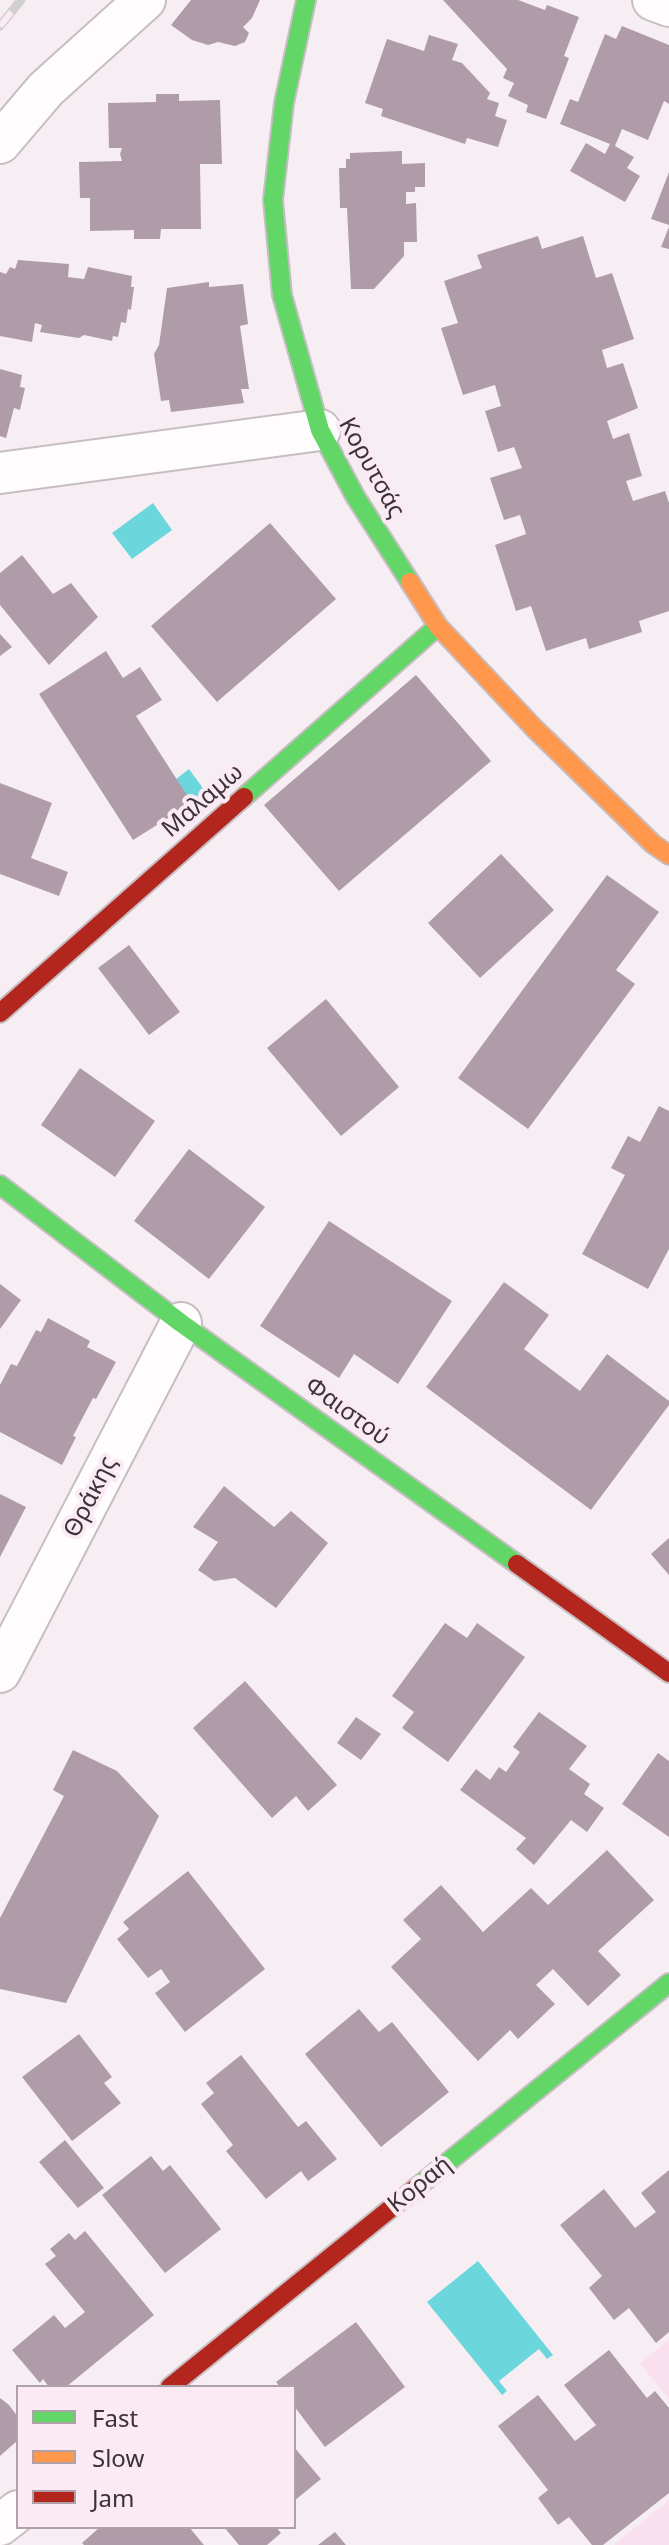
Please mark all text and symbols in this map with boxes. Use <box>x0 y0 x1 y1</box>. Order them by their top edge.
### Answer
street label: Κορυτσάς <box>332 413 410 523</box>
street label: Μαλαμω <box>157 758 249 844</box>
street label: Φαιστού <box>299 1372 395 1452</box>
street label: Θράκης <box>58 1452 124 1542</box>
street label: Κοραή <box>382 2151 458 2219</box>
legend <box>16 2385 296 2529</box>
text: Fast <box>92 2401 138 2434</box>
text: Slow <box>92 2441 144 2474</box>
text: Jam <box>92 2481 134 2514</box>

